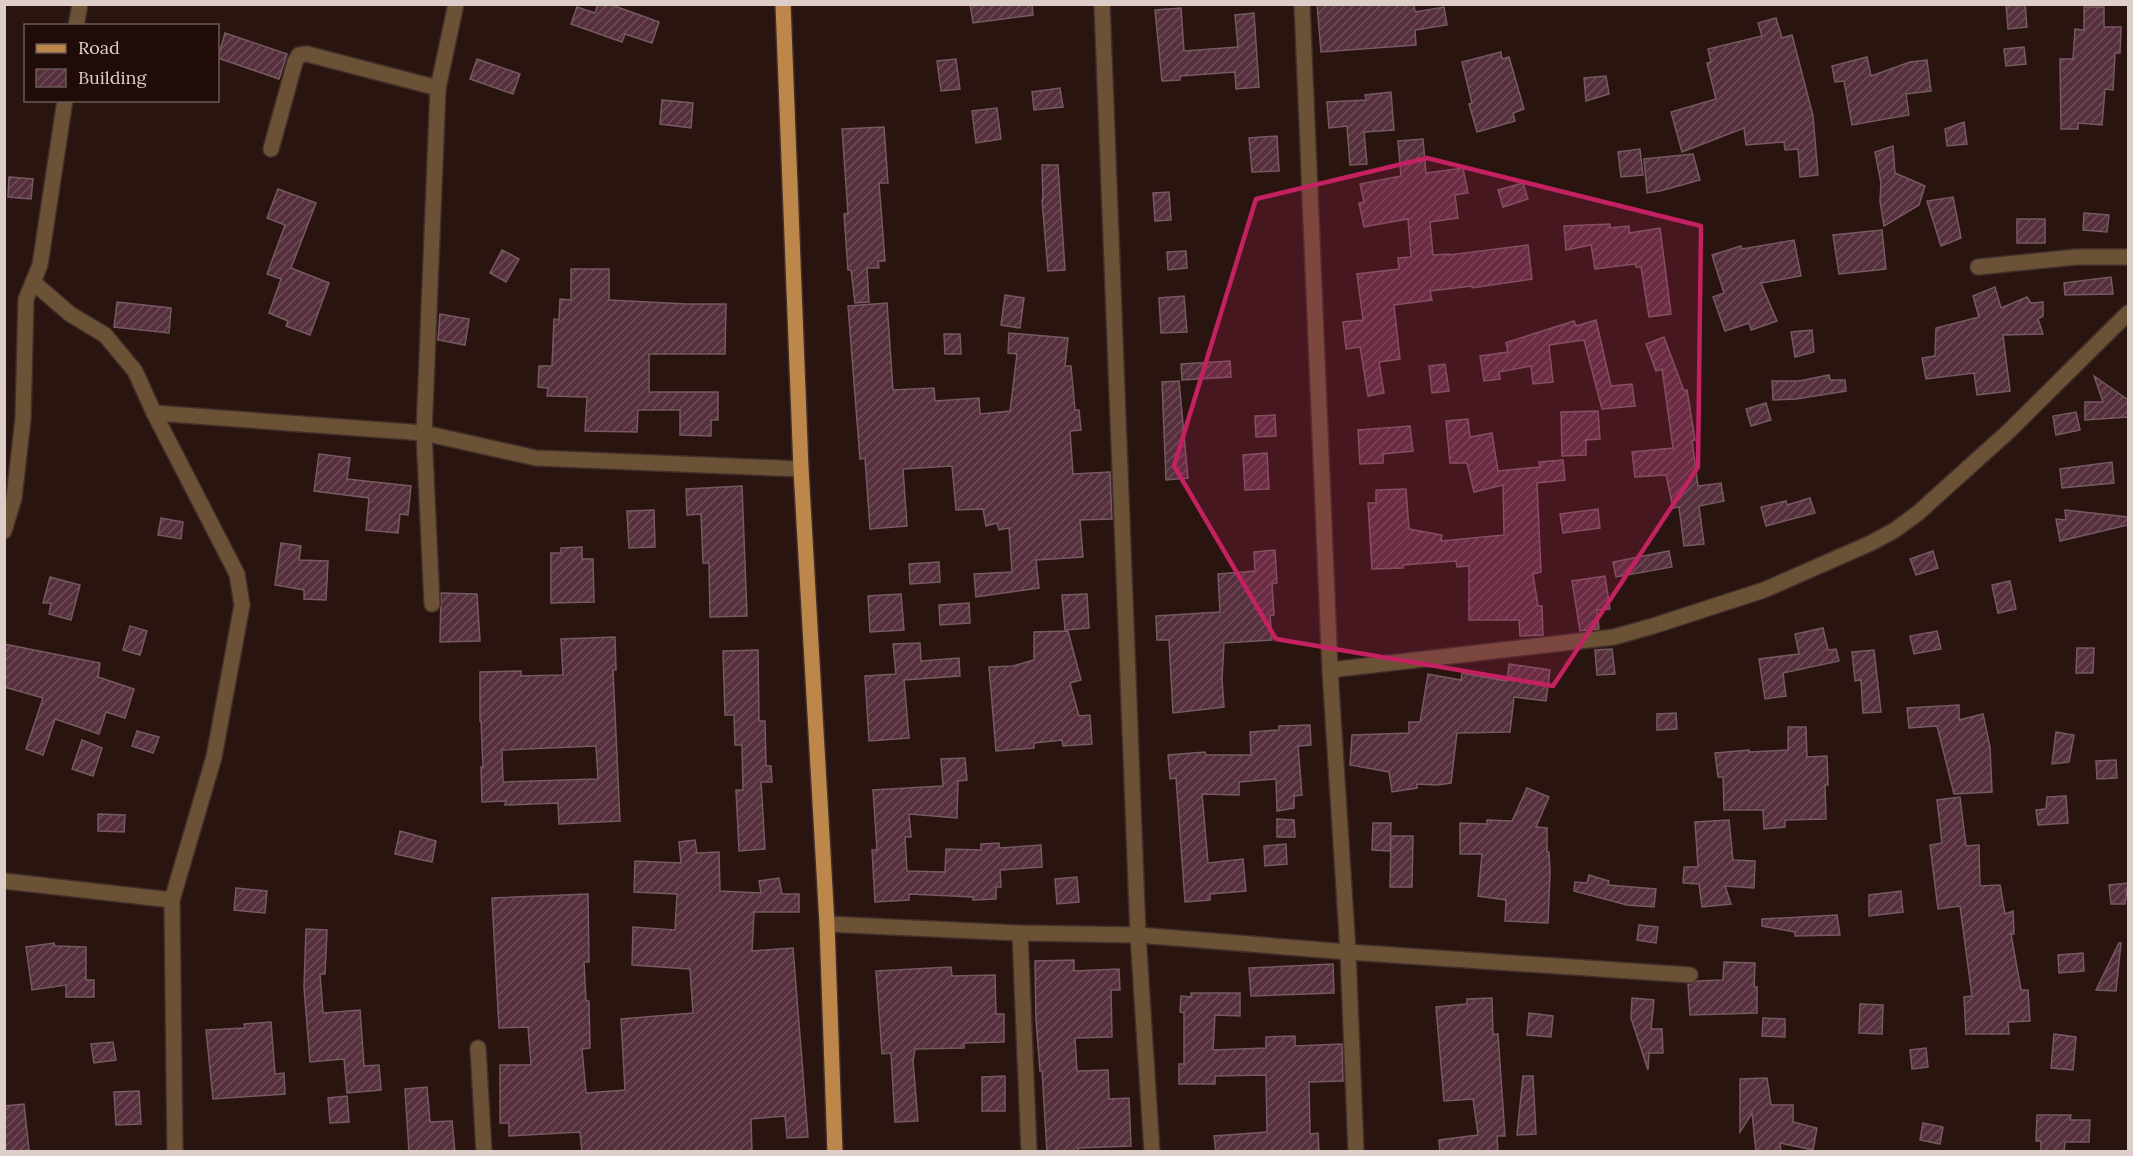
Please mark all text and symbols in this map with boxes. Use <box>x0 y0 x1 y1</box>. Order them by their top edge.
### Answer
legend <box>24 24 219 102</box>
text: Road <box>78 36 120 59</box>
text: Building <box>78 66 148 89</box>

